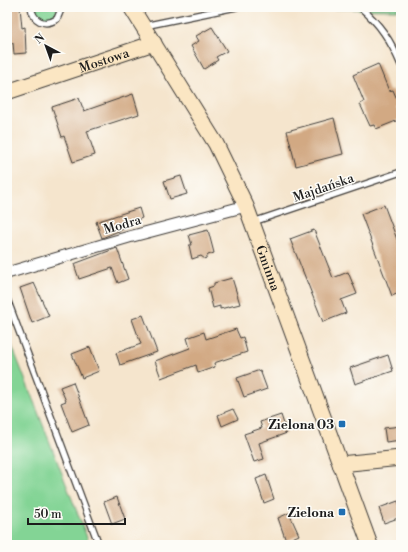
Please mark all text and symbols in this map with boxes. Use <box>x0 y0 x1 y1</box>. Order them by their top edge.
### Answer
north arrow <box>26 26 66 66</box>
text: N <box>32 31 48 47</box>
street label: Mostowa <box>77 45 132 76</box>
street label: Majdańska <box>291 170 356 206</box>
street label: Modra <box>102 212 143 238</box>
street label: Gminna <box>252 243 283 294</box>
place label: Zielona 03 <box>268 417 334 433</box>
marker: Zielona 03 <box>337 419 347 429</box>
scale bar <box>28 500 125 526</box>
place label: Zielona <box>288 505 335 521</box>
text: 50 m <box>34 507 62 522</box>
marker: Zielona <box>337 507 347 517</box>

